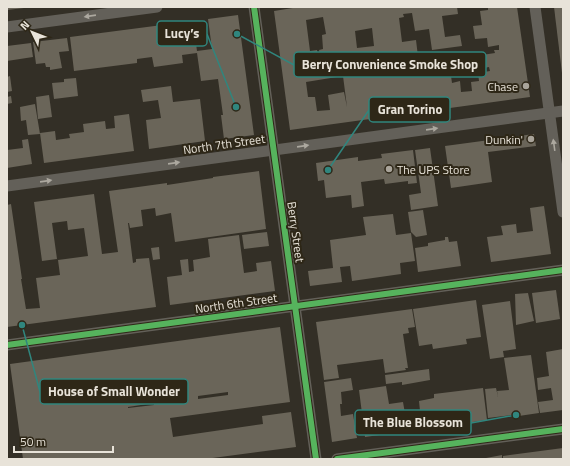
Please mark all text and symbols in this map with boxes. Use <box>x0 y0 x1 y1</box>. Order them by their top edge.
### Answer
north arrow <box>12 12 52 52</box>
one-way arrow <box>84 13 96 19</box>
text: N <box>16 17 33 33</box>
callout: Lucy’s <box>157 21 207 46</box>
text: Lucy’s <box>165 23 199 43</box>
callout: Berry Convenience Smoke Shop <box>294 52 486 77</box>
text: Berry Convenience Smoke Shop <box>302 54 478 74</box>
place label: Chase <box>487 77 518 96</box>
marker: Chase <box>521 81 531 91</box>
callout: Gran Torino <box>369 97 450 122</box>
text: Gran Torino <box>378 99 442 119</box>
one-way arrow <box>426 126 438 132</box>
street label: North 7th Street <box>182 129 267 159</box>
place label: Dunkin' <box>485 130 523 149</box>
marker: Dunkin' <box>526 134 536 144</box>
one-way arrow <box>551 139 557 151</box>
one-way arrow <box>297 143 309 149</box>
one-way arrow <box>168 160 181 167</box>
place label: The UPS Store <box>397 160 469 179</box>
marker: The UPS Store <box>384 164 394 174</box>
one-way arrow <box>40 178 52 184</box>
street label: Berry Street <box>282 200 310 264</box>
street label: North 6th Street <box>194 288 279 318</box>
callout: House of Small Wonder <box>40 379 188 404</box>
text: House of Small Wonder <box>48 381 180 401</box>
callout: The Blue Blossom <box>355 410 471 435</box>
text: The Blue Blossom <box>363 412 463 432</box>
scale bar <box>14 428 113 454</box>
text: 50 m <box>20 432 46 451</box>

